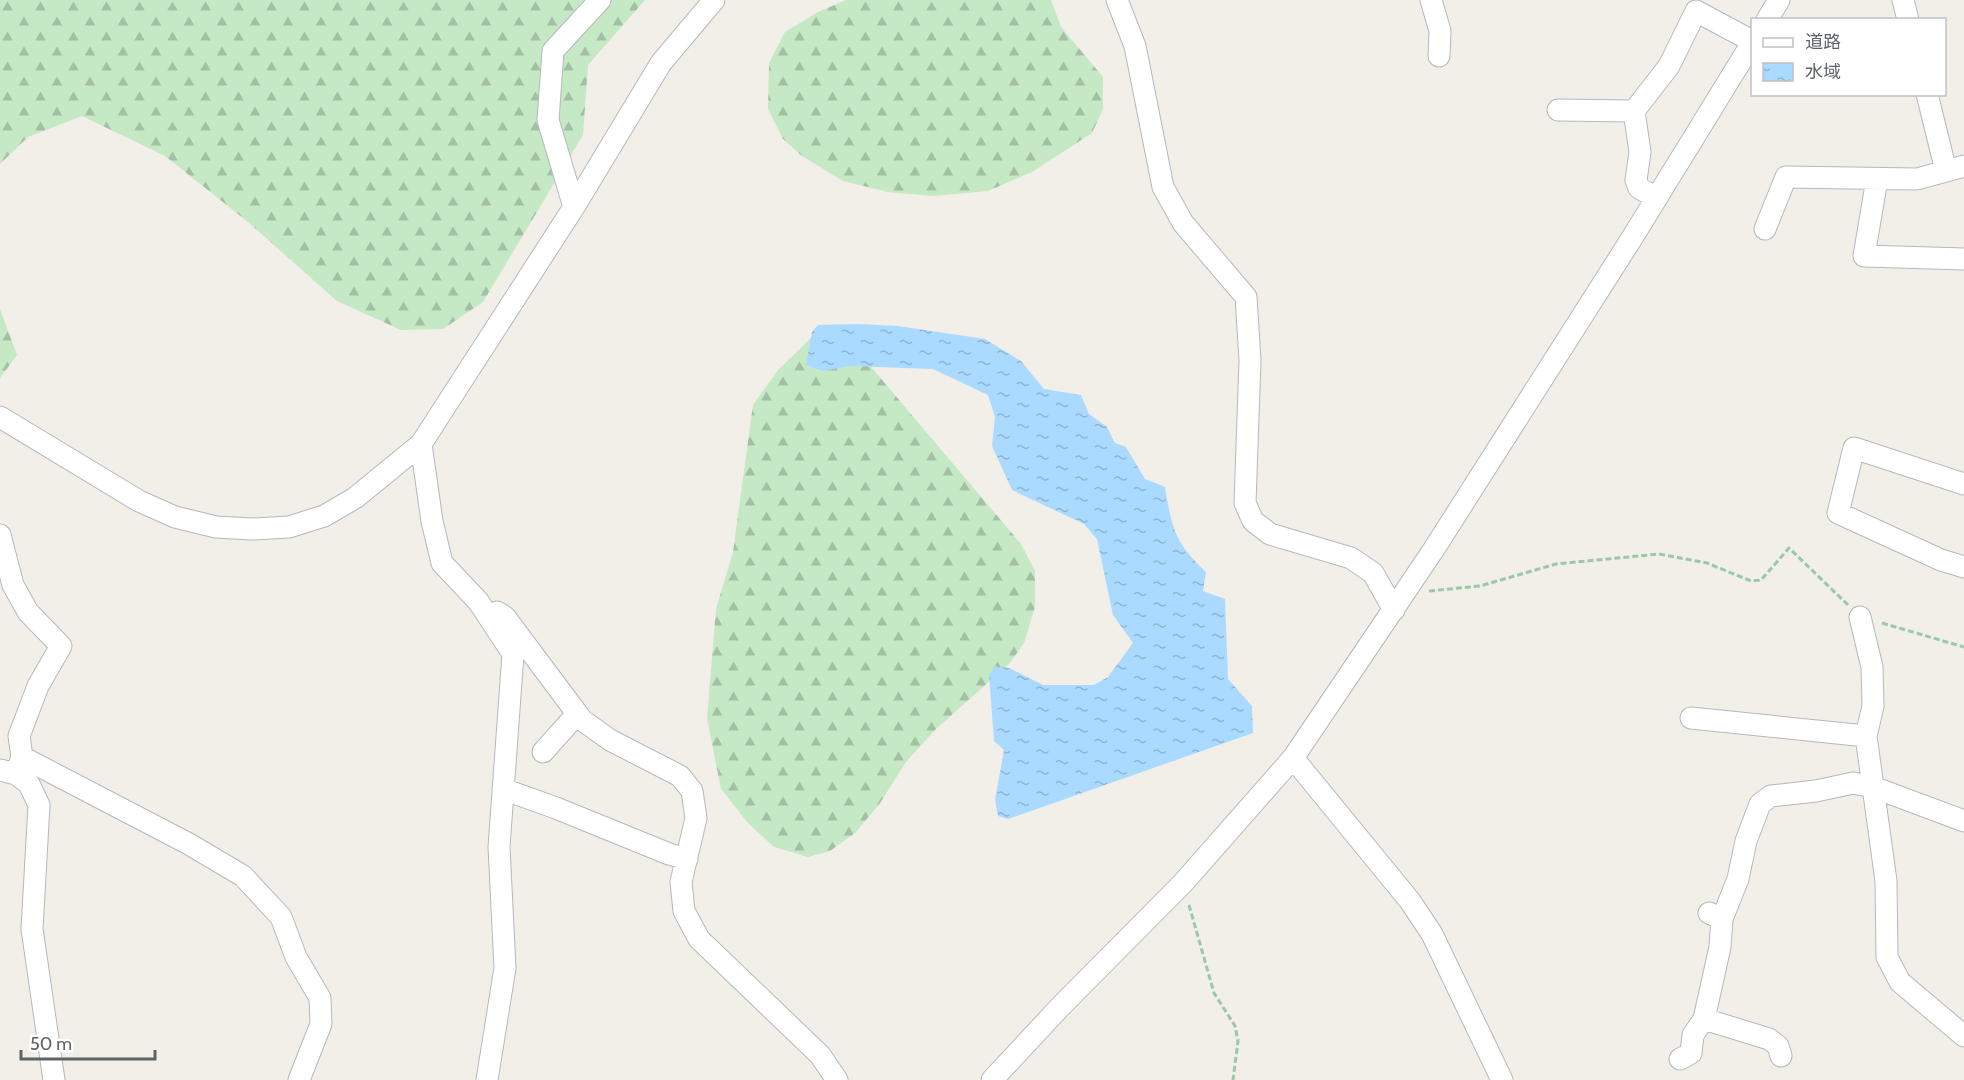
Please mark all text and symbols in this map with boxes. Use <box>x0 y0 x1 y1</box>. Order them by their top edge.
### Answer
legend <box>1751 18 1946 96</box>
text: 道路 <box>1805 31 1841 53</box>
text: 水域 <box>1805 61 1841 83</box>
scale bar <box>21 1023 154 1061</box>
text: 50 m <box>30 1033 72 1055</box>

